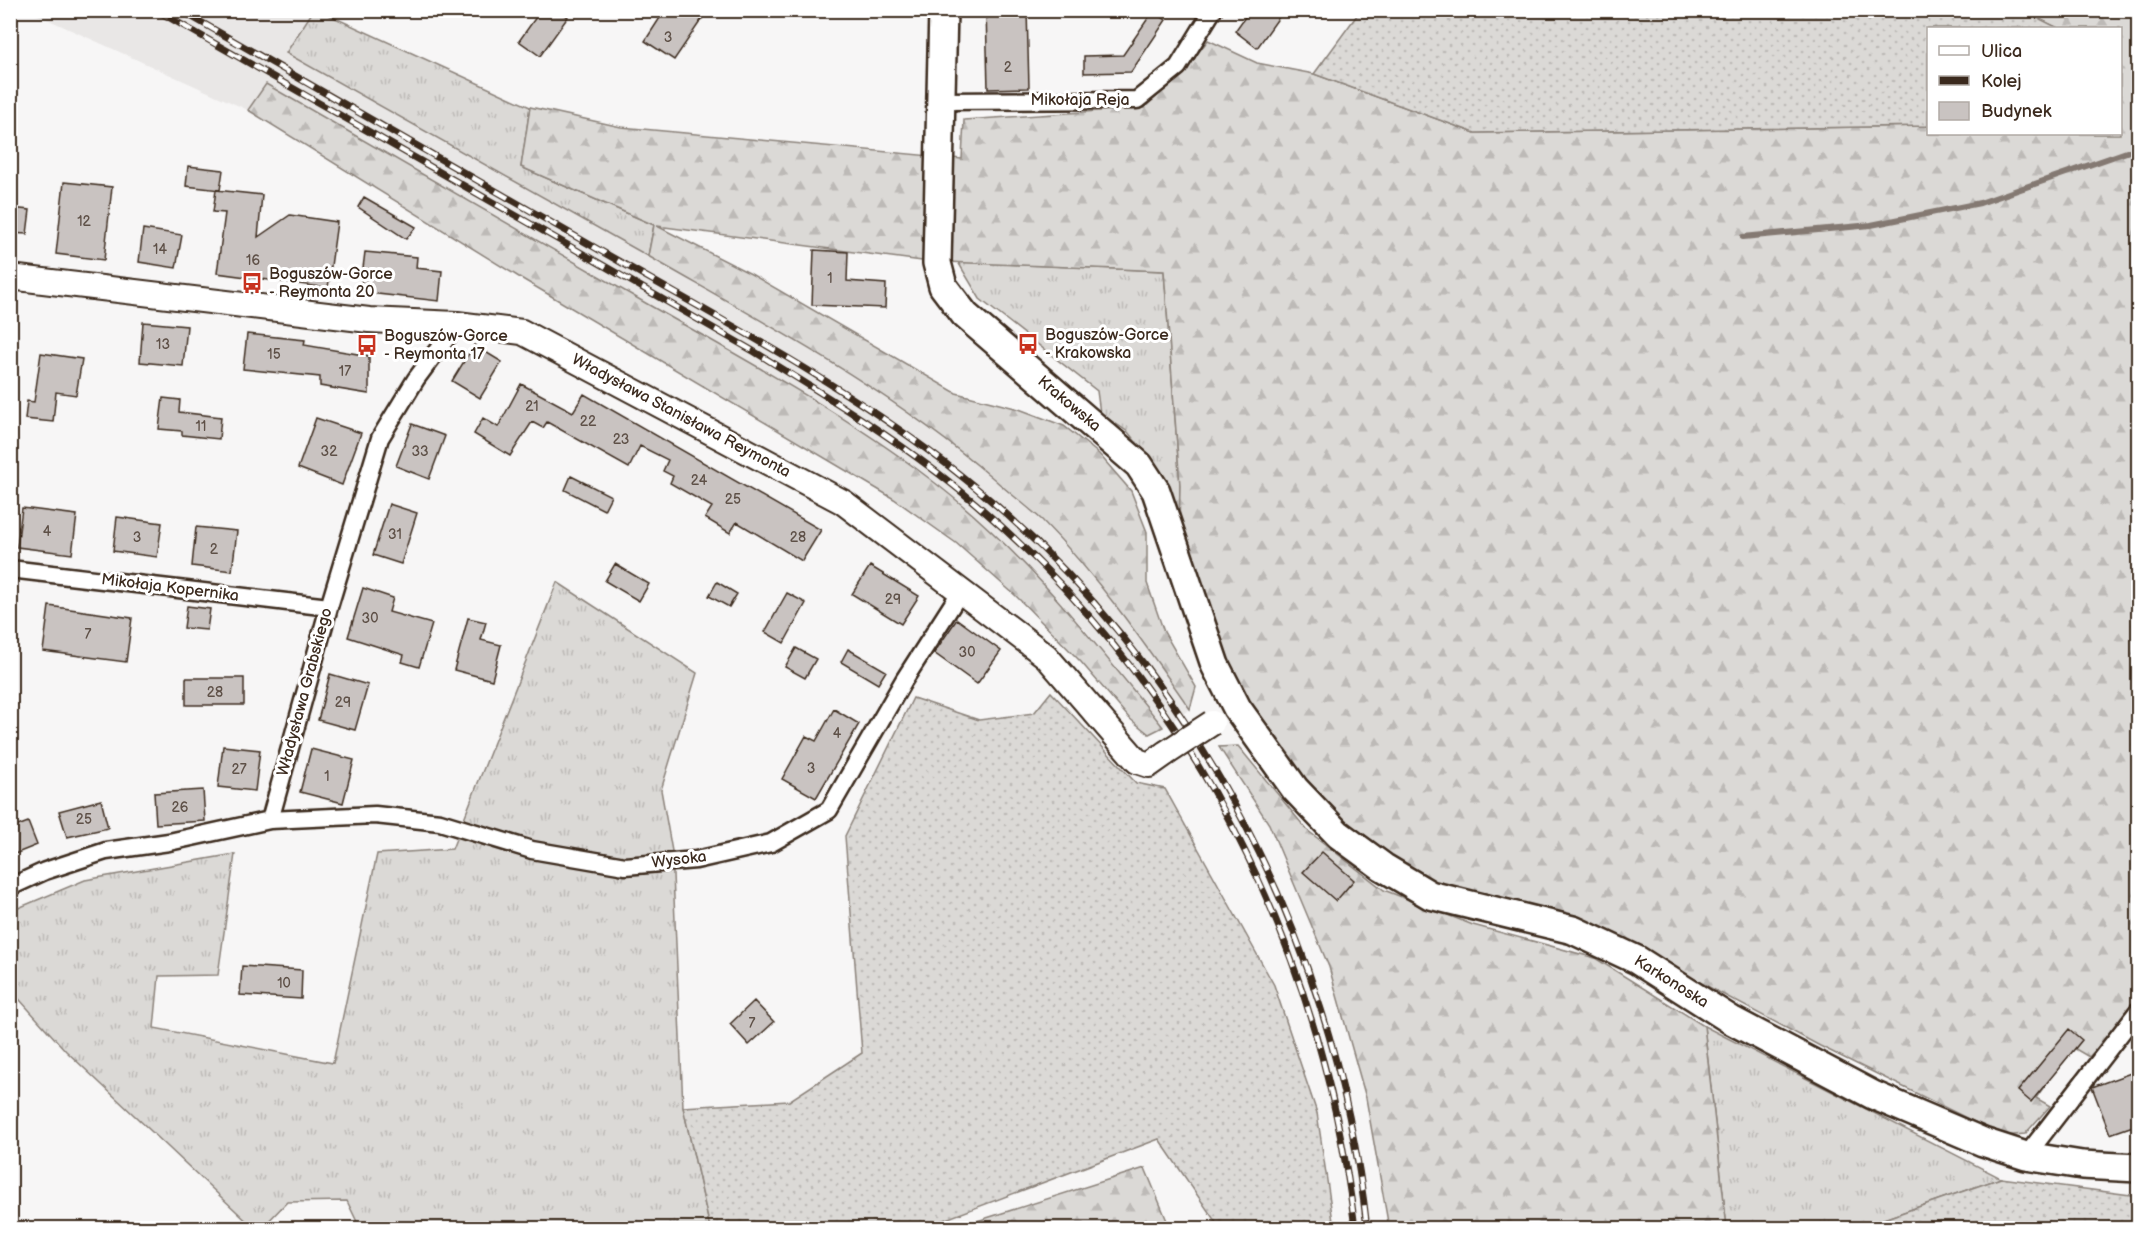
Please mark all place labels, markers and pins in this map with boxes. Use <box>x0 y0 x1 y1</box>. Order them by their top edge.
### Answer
place label: Boguszów-Gorce - Reymonta 20 <box>269 265 393 302</box>
bus stop icon: Boguszów-Gorce - Reymonta 20 <box>240 271 264 295</box>
place label: Boguszów-Gorce - Krakowska <box>1045 326 1169 363</box>
place label: Boguszów-Gorce - Reymonta 17 <box>384 327 508 364</box>
bus stop icon: Boguszów-Gorce - Krakowska <box>1016 332 1040 356</box>
bus stop icon: Boguszów-Gorce - Reymonta 17 <box>355 333 379 357</box>

